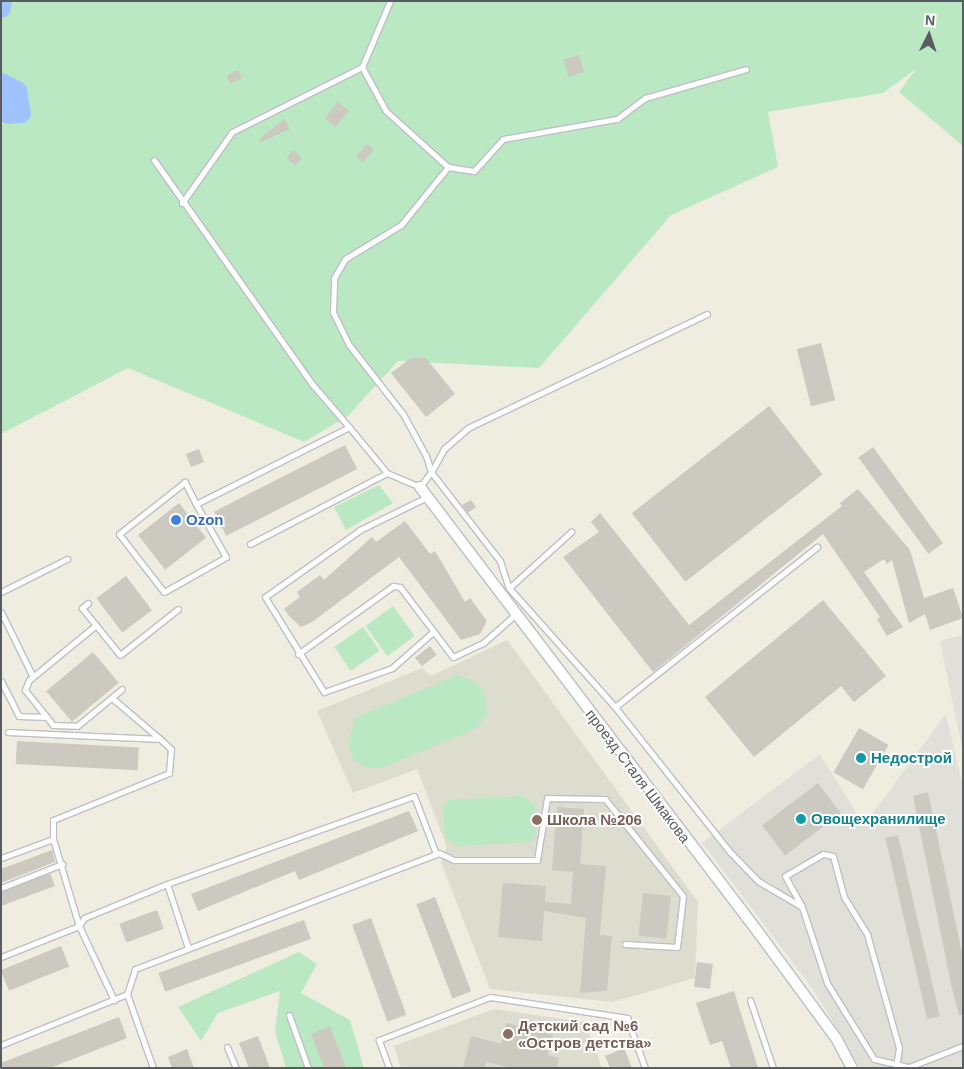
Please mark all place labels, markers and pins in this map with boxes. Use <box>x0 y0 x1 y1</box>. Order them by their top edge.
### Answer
place label: Ozon <box>186 511 223 529</box>
marker: Ozon <box>170 514 182 526</box>
place label: Недострой <box>871 749 952 767</box>
marker: Недострой <box>855 752 867 764</box>
place label: Овощехранилище <box>811 810 946 828</box>
place label: Школа №206 <box>547 811 642 829</box>
marker: Овощехранилище <box>795 813 807 825</box>
marker: Школа №206 <box>531 814 543 826</box>
place label: Детский сад №6 «Остров детства» <box>518 1016 652 1051</box>
marker: Детский сад №6 «Остров детства» <box>502 1028 514 1040</box>

